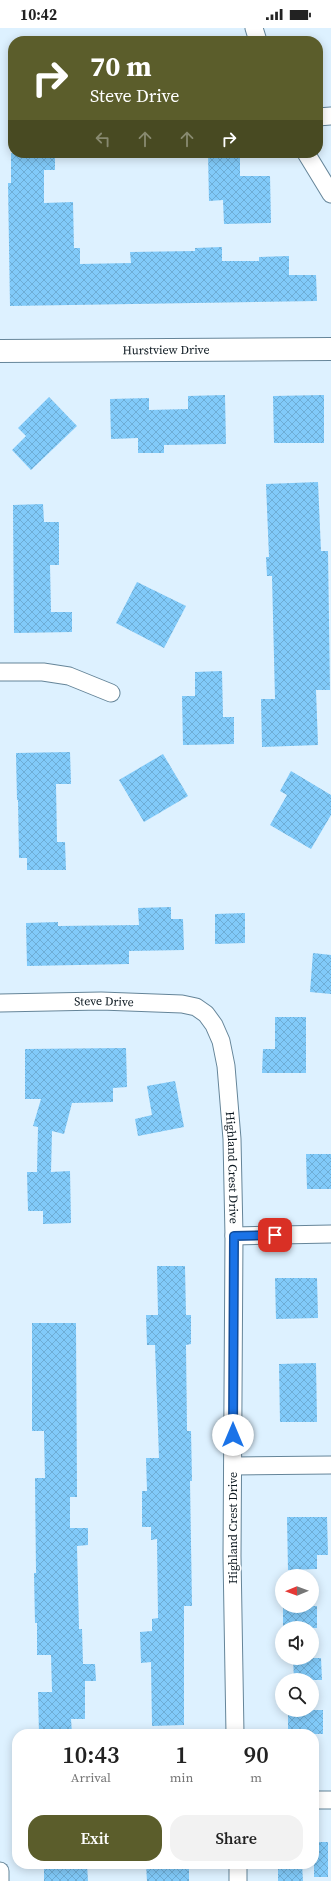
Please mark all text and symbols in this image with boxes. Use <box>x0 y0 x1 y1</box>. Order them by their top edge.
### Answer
text: 10:42 <box>20 4 57 25</box>
text: 70 m <box>90 47 152 85</box>
icon: right <box>24 52 76 104</box>
text: Steve Drive <box>90 83 179 108</box>
icon: left <box>92 128 114 150</box>
icon: ahead <box>134 128 156 150</box>
icon: ahead <box>176 128 198 150</box>
icon: right <box>218 128 240 150</box>
street label: Hurstview Drive <box>122 342 210 358</box>
street label: Steve Drive <box>74 993 134 1010</box>
street label: Highland Crest Drive <box>222 1111 242 1224</box>
pin <box>258 1218 292 1252</box>
icon: arrive <box>264 1224 286 1246</box>
position arrow <box>212 1414 254 1456</box>
street label: Highland Crest Drive <box>225 1472 241 1584</box>
north arrow <box>275 1569 319 1613</box>
map controls <box>275 1569 319 1717</box>
button: sound <box>275 1621 319 1665</box>
button: search <box>275 1673 319 1717</box>
text: 10:43 <box>62 1738 119 1771</box>
text: 1 <box>175 1738 188 1771</box>
text: 90 <box>244 1738 269 1771</box>
text: Arrival <box>71 1769 111 1786</box>
text: min <box>170 1769 193 1786</box>
text: m <box>250 1769 262 1786</box>
button: Exit <box>28 1815 162 1861</box>
button: Share <box>170 1815 303 1861</box>

